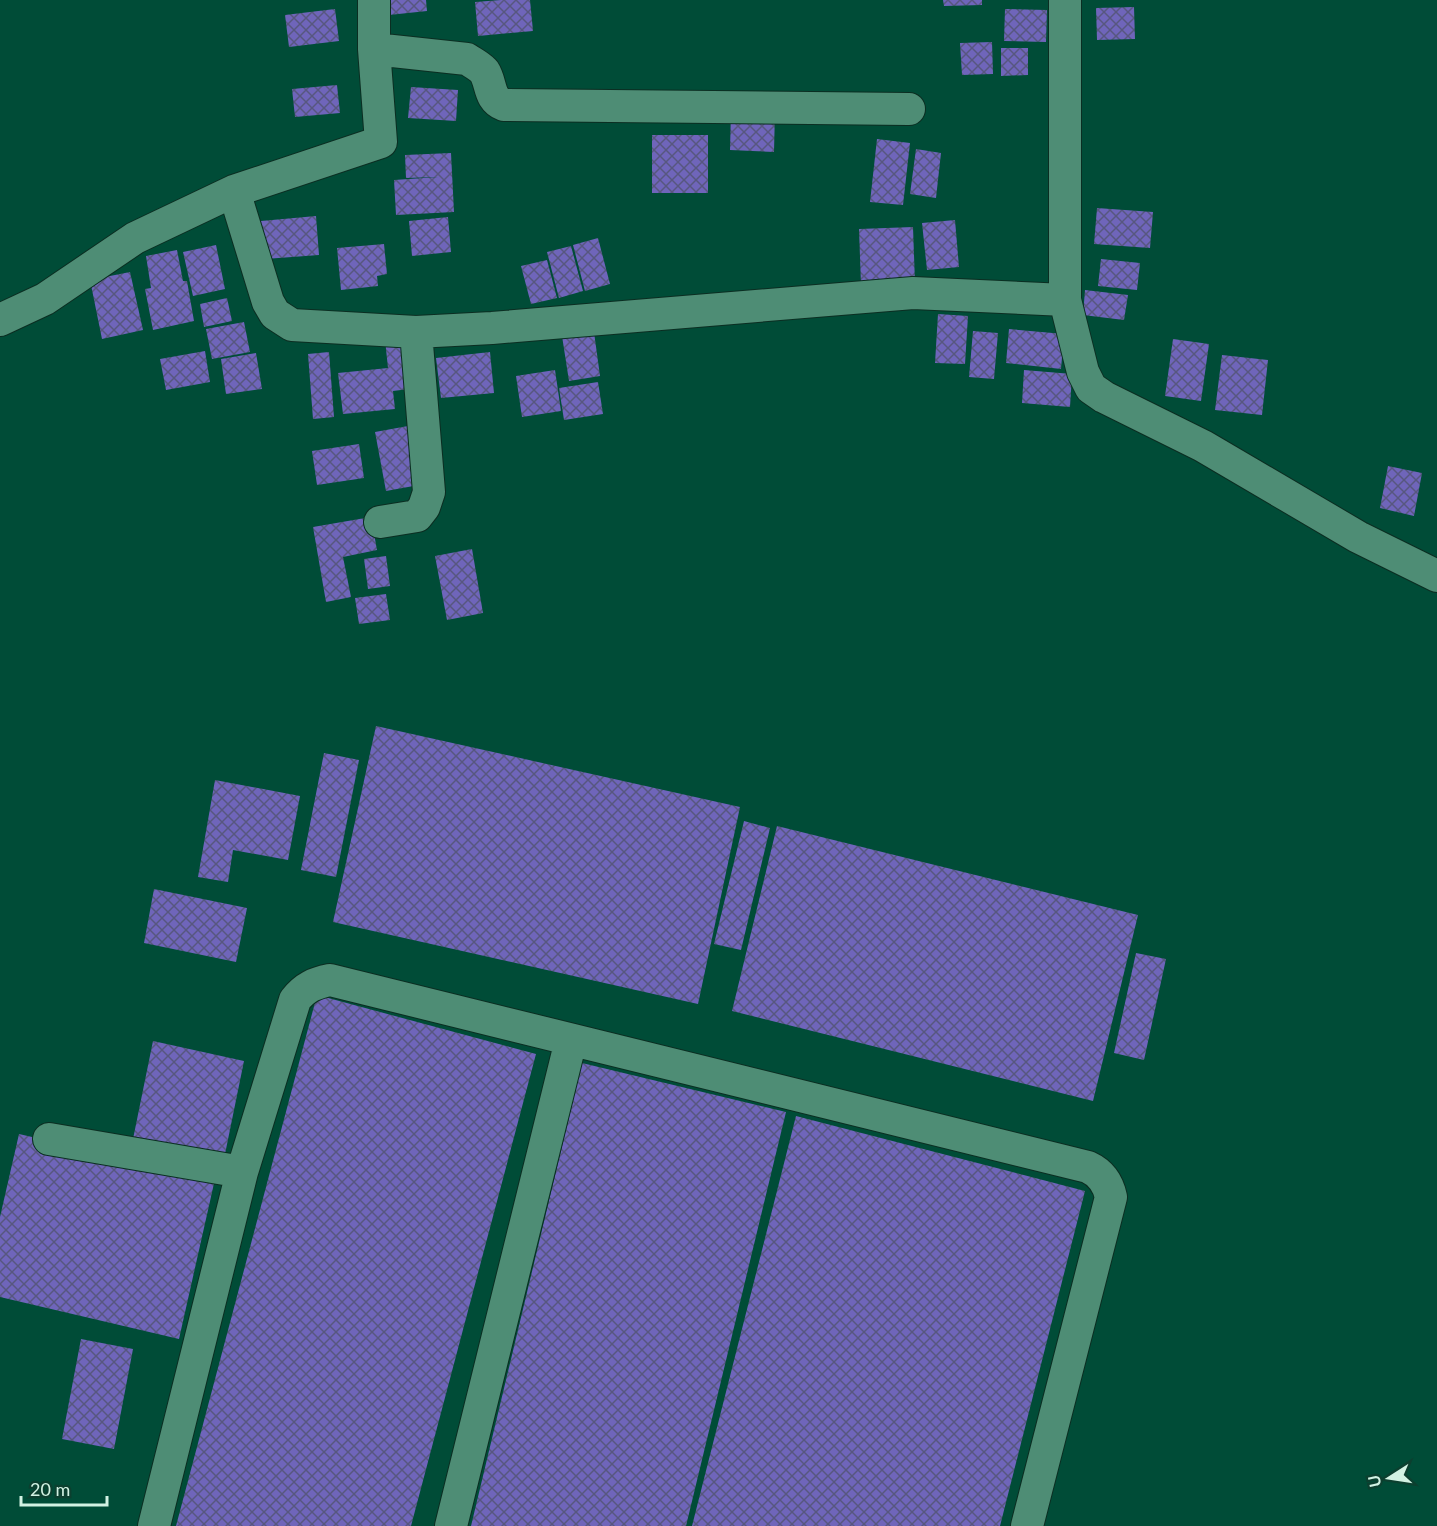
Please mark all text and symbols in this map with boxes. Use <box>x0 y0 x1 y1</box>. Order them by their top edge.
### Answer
north arrow <box>1359 1448 1419 1508</box>
scale bar <box>21 1469 106 1507</box>
text: U <box>1363 1473 1384 1489</box>
text: 20 m <box>30 1478 70 1500</box>

